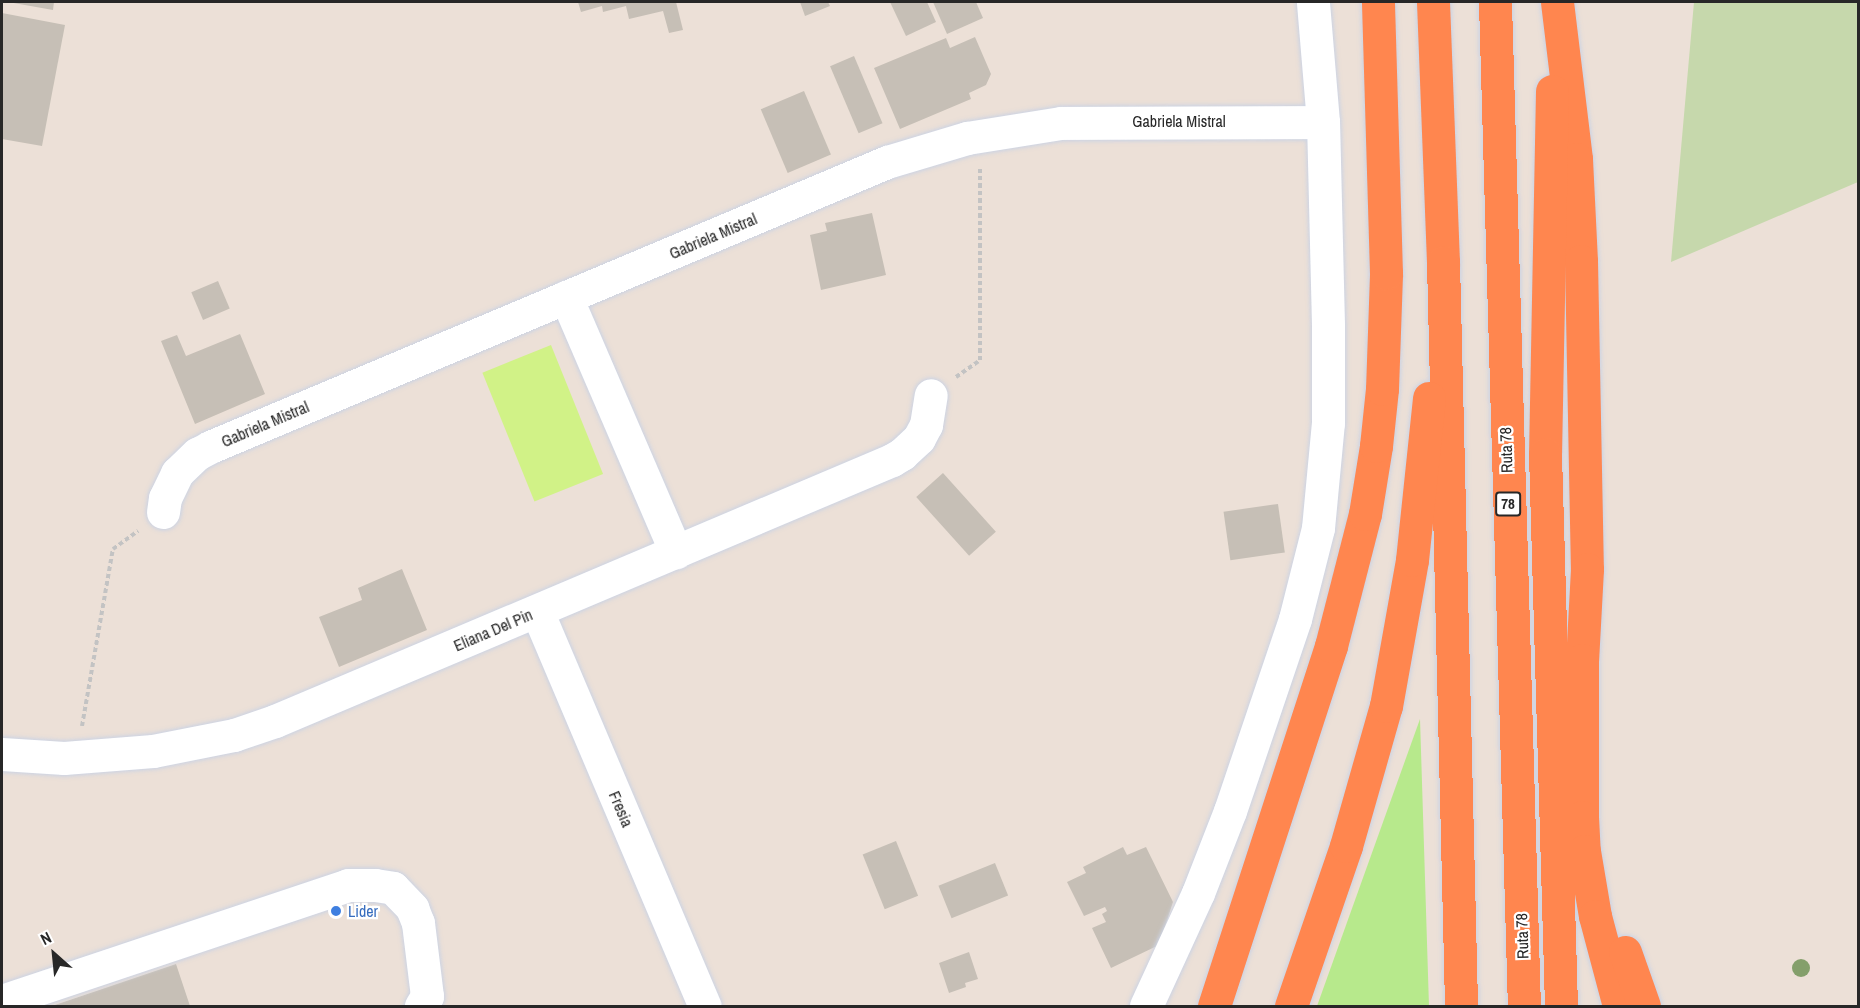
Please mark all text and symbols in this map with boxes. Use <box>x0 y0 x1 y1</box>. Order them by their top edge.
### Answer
street label: Gabriela Mistral <box>1132 111 1226 131</box>
street label: Gabriela Mistral <box>666 209 760 263</box>
street label: Gabriela Mistral <box>218 397 312 451</box>
street label: Ruta 78 <box>1496 427 1516 473</box>
road number: 78 <box>1494 492 1522 516</box>
street label: Eliana Del Pin <box>451 605 535 655</box>
street label: Fresia <box>605 788 637 830</box>
place label: Lider <box>348 901 378 921</box>
marker: Lider <box>329 904 343 918</box>
street label: Ruta 78 <box>1512 913 1532 959</box>
north arrow <box>24 924 84 984</box>
text: N <box>37 926 55 950</box>

